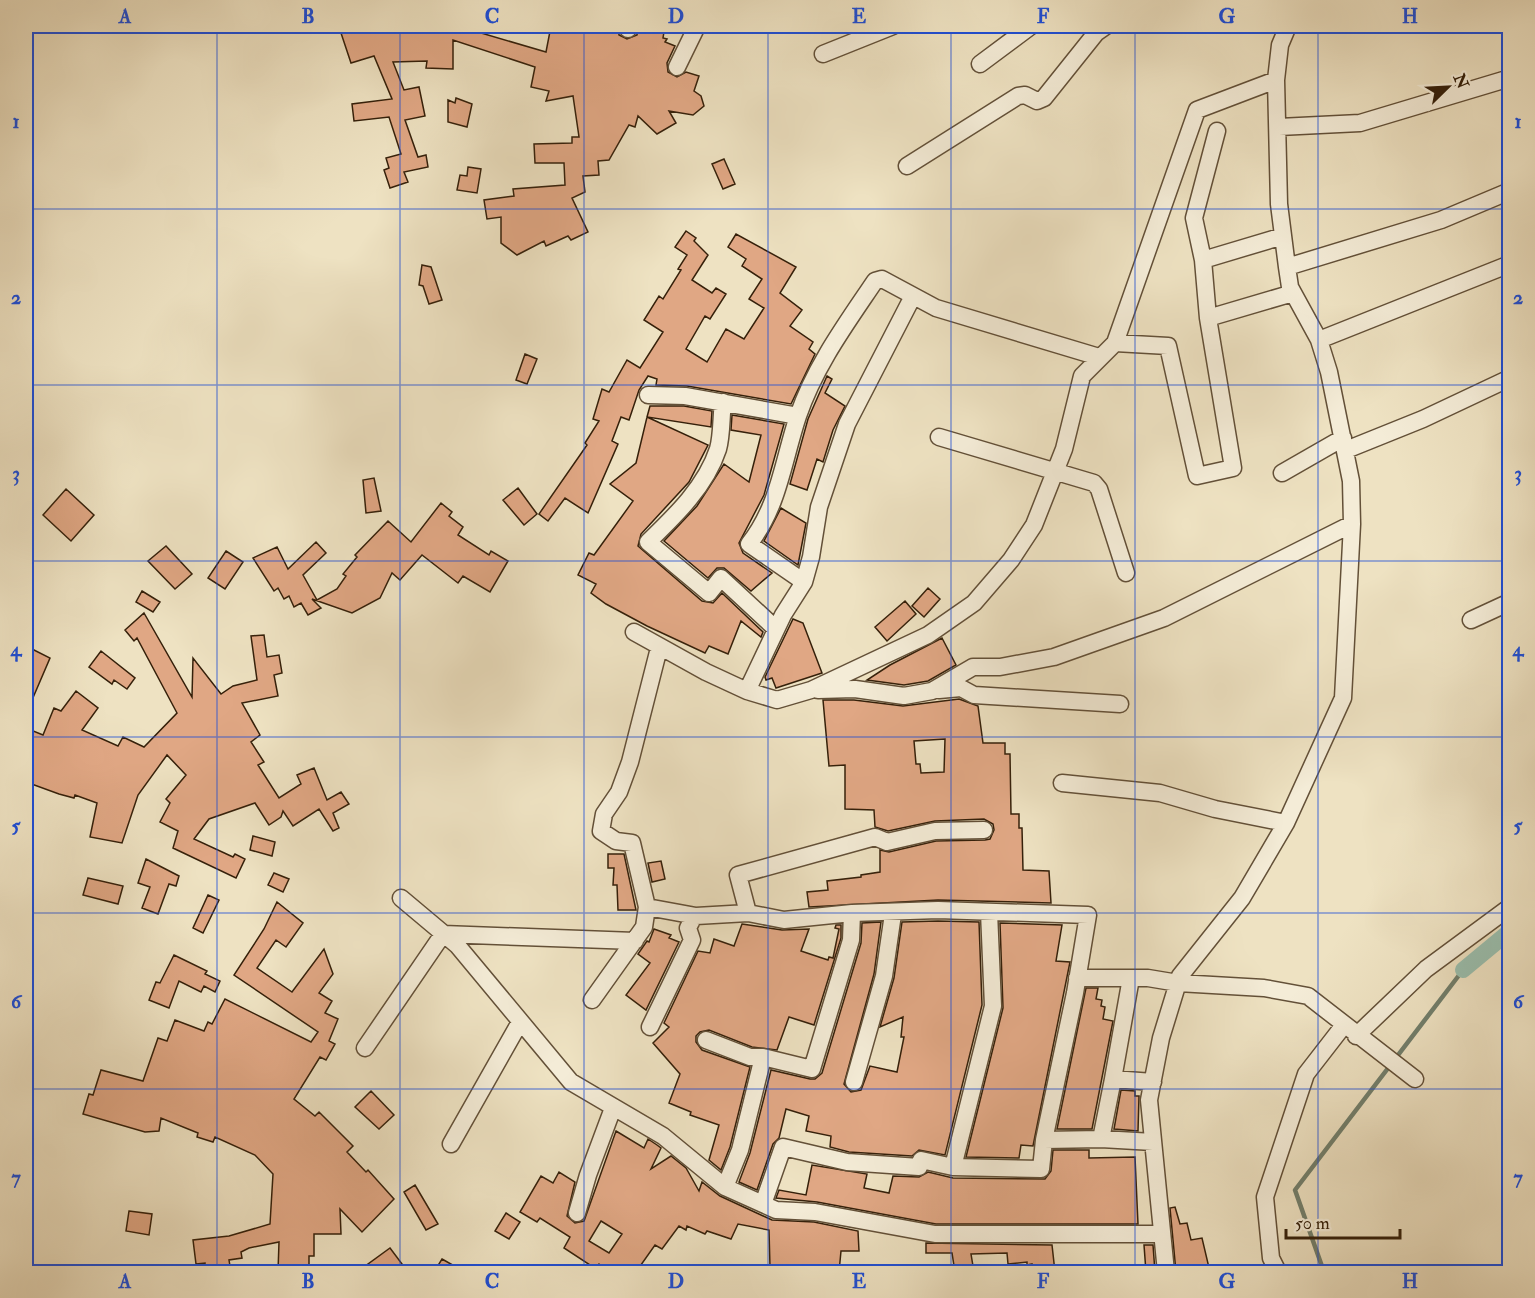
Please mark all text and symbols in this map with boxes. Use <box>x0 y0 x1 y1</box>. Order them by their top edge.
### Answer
text: A <box>118 4 132 29</box>
text: B <box>301 4 315 29</box>
text: C <box>485 4 499 29</box>
text: D <box>668 4 684 29</box>
text: E <box>852 4 867 29</box>
text: F <box>1037 4 1050 29</box>
text: G <box>1219 4 1236 29</box>
text: H <box>1402 4 1418 29</box>
north arrow <box>1418 57 1478 117</box>
text: N <box>1448 70 1473 93</box>
text: 1 <box>12 109 20 134</box>
text: 1 <box>1514 109 1522 134</box>
text: 2 <box>11 285 21 310</box>
text: 2 <box>1513 285 1523 310</box>
text: 3 <box>12 461 20 486</box>
text: 3 <box>1514 461 1522 486</box>
text: 4 <box>10 637 23 662</box>
text: 4 <box>1512 637 1525 662</box>
text: 5 <box>12 813 22 838</box>
text: 5 <box>1514 813 1524 838</box>
text: 6 <box>11 989 23 1014</box>
text: 6 <box>1513 989 1525 1014</box>
text: 7 <box>11 1165 21 1190</box>
text: 7 <box>1513 1165 1523 1190</box>
scale bar <box>1286 1202 1400 1240</box>
text: 50 m <box>1295 1212 1330 1235</box>
text: A <box>118 1269 132 1294</box>
text: B <box>301 1269 315 1294</box>
text: C <box>485 1269 499 1294</box>
text: D <box>668 1269 684 1294</box>
text: E <box>852 1269 867 1294</box>
text: F <box>1037 1269 1050 1294</box>
text: G <box>1219 1269 1236 1294</box>
text: H <box>1402 1269 1418 1294</box>

